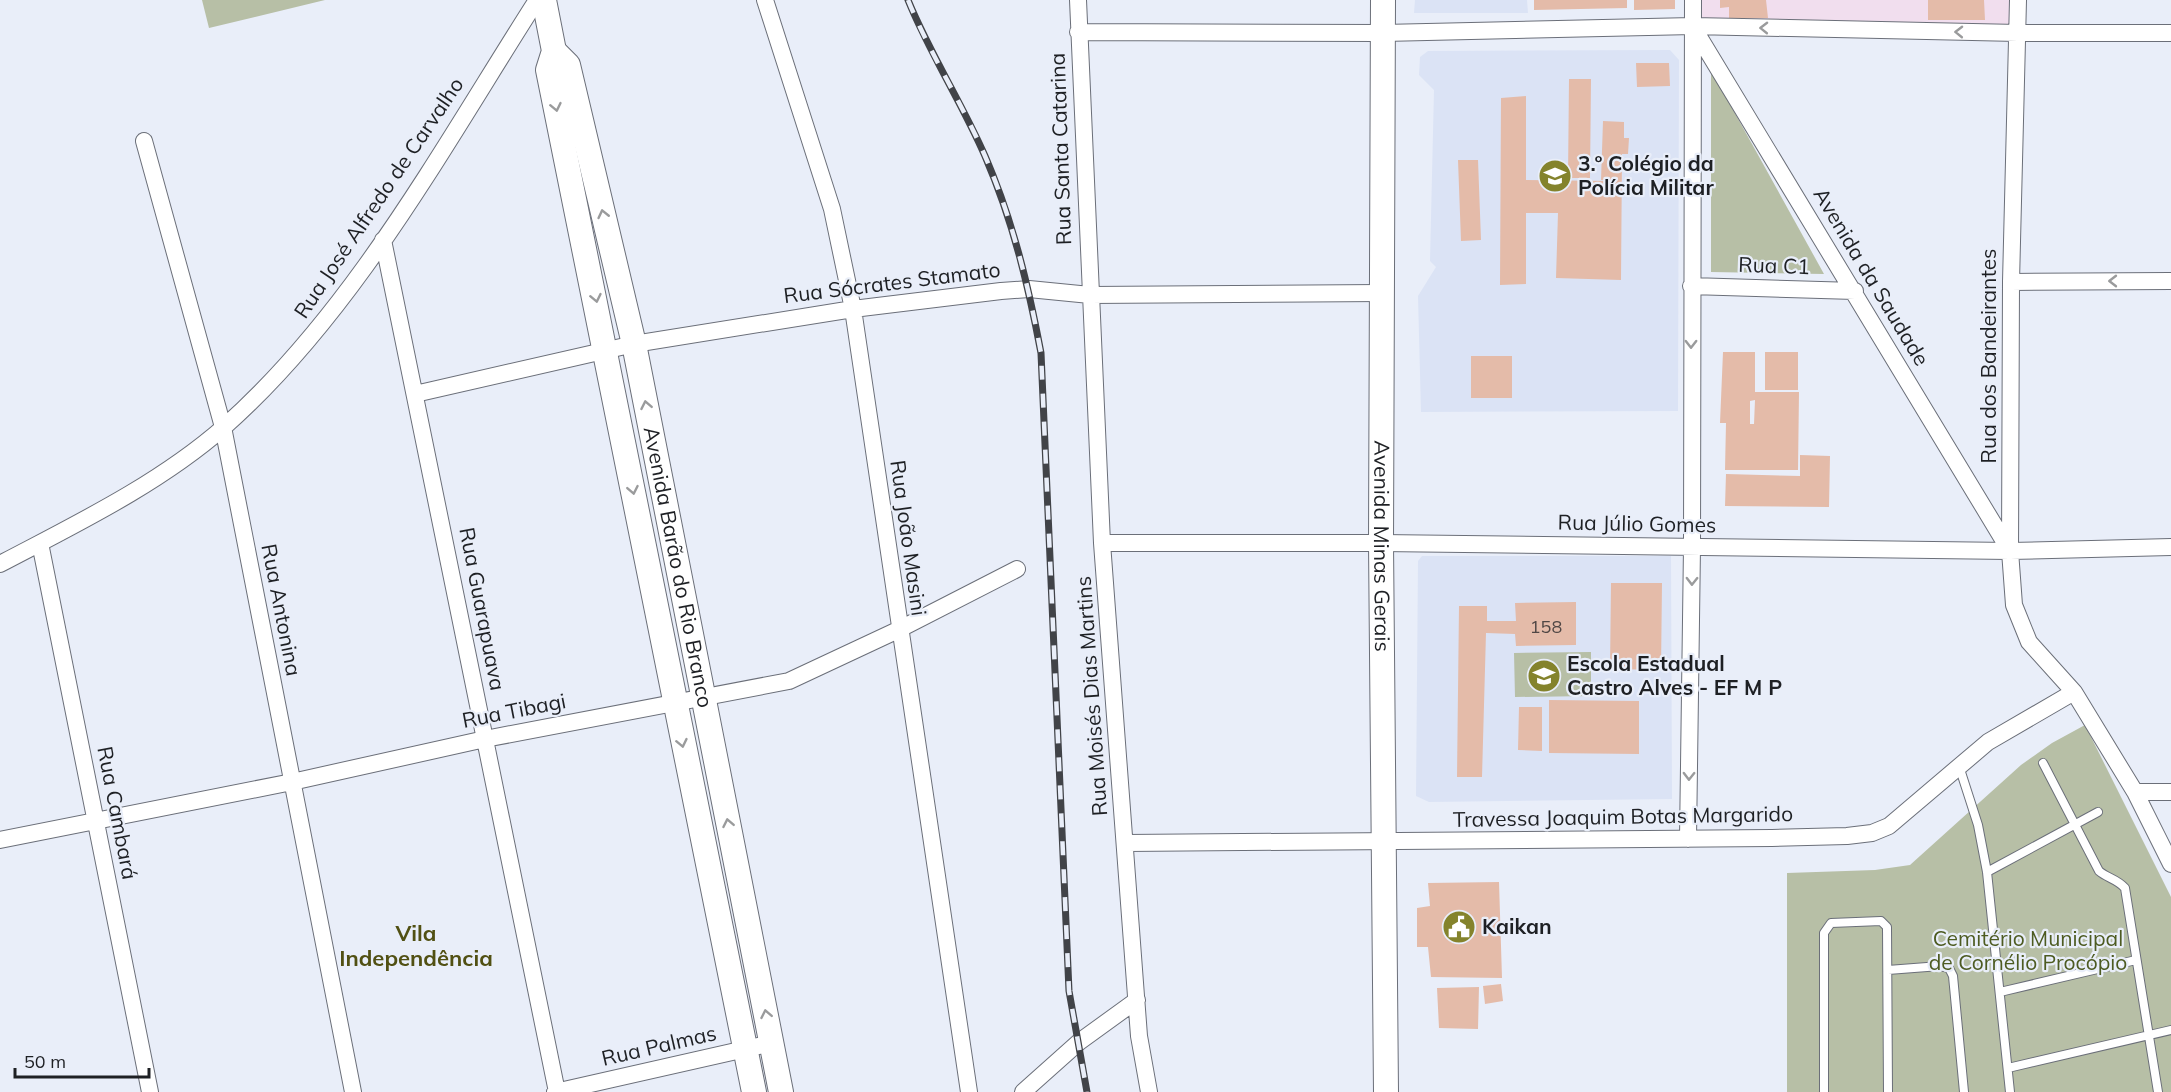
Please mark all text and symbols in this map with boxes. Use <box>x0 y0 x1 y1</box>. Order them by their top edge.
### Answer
one-way arrow <box>1760 21 1769 34</box>
one-way arrow <box>1955 26 1964 38</box>
street label: Rua Santa Catarina <box>1044 53 1076 246</box>
street label: Rua José Alfredo de Carvalho <box>288 72 469 323</box>
one-way arrow <box>549 102 562 112</box>
place label: 3.º Colégio da Polícia Militar <box>1578 150 1714 200</box>
school or university icon: 3.º Colégio da Polícia Militar <box>1537 158 1573 194</box>
street label: Avenida da Saudade <box>1808 183 1935 370</box>
one-way arrow <box>598 210 611 220</box>
street label: Rua dos Bandeirantes <box>1975 249 2001 463</box>
street label: Rua C1 <box>1738 251 1810 279</box>
street label: Rua Sócrates Stamato <box>782 256 1002 308</box>
one-way arrow <box>2108 275 2117 287</box>
one-way arrow <box>589 293 602 303</box>
one-way arrow <box>1685 340 1697 349</box>
one-way arrow <box>640 400 653 410</box>
street label: Avenida Barão do Rio Branco <box>639 424 719 710</box>
street label: Avenida Minas Gerais <box>1369 440 1396 652</box>
street label: Rua João Masini <box>885 458 933 617</box>
one-way arrow <box>626 484 639 494</box>
street label: Rua Júlio Gomes <box>1557 509 1717 537</box>
street label: Rua Guarapuava <box>454 525 512 693</box>
street label: Rua Antonina <box>256 542 308 678</box>
street label: Rua Moisés Dias Martins <box>1070 575 1112 817</box>
one-way arrow <box>1685 577 1698 586</box>
house number: 158 <box>1530 615 1562 638</box>
place label: Escola Estadual Castro Alves - EF M P <box>1567 650 1782 700</box>
school or university icon: Escola Estadual Castro Alves - EF M P <box>1526 658 1562 694</box>
street label: Rua Tibagi <box>460 687 568 733</box>
one-way arrow <box>675 738 688 748</box>
street label: Rua Cambará <box>92 744 144 882</box>
one-way arrow <box>1683 772 1695 781</box>
street label: Travessa Joaquim Botas Margarido <box>1453 800 1793 832</box>
one-way arrow <box>722 818 735 828</box>
public building icon: Kaikan <box>1441 909 1477 945</box>
place label: Kaikan <box>1482 913 1552 939</box>
district label: Vila Independência <box>339 919 493 972</box>
park label: Cemitério Municipal de Cornélio Procópio <box>1929 925 2127 975</box>
one-way arrow <box>760 1009 773 1019</box>
street label: Rua Palmas <box>599 1019 719 1071</box>
scale bar <box>15 1041 148 1079</box>
text: 50 m <box>24 1050 66 1073</box>

